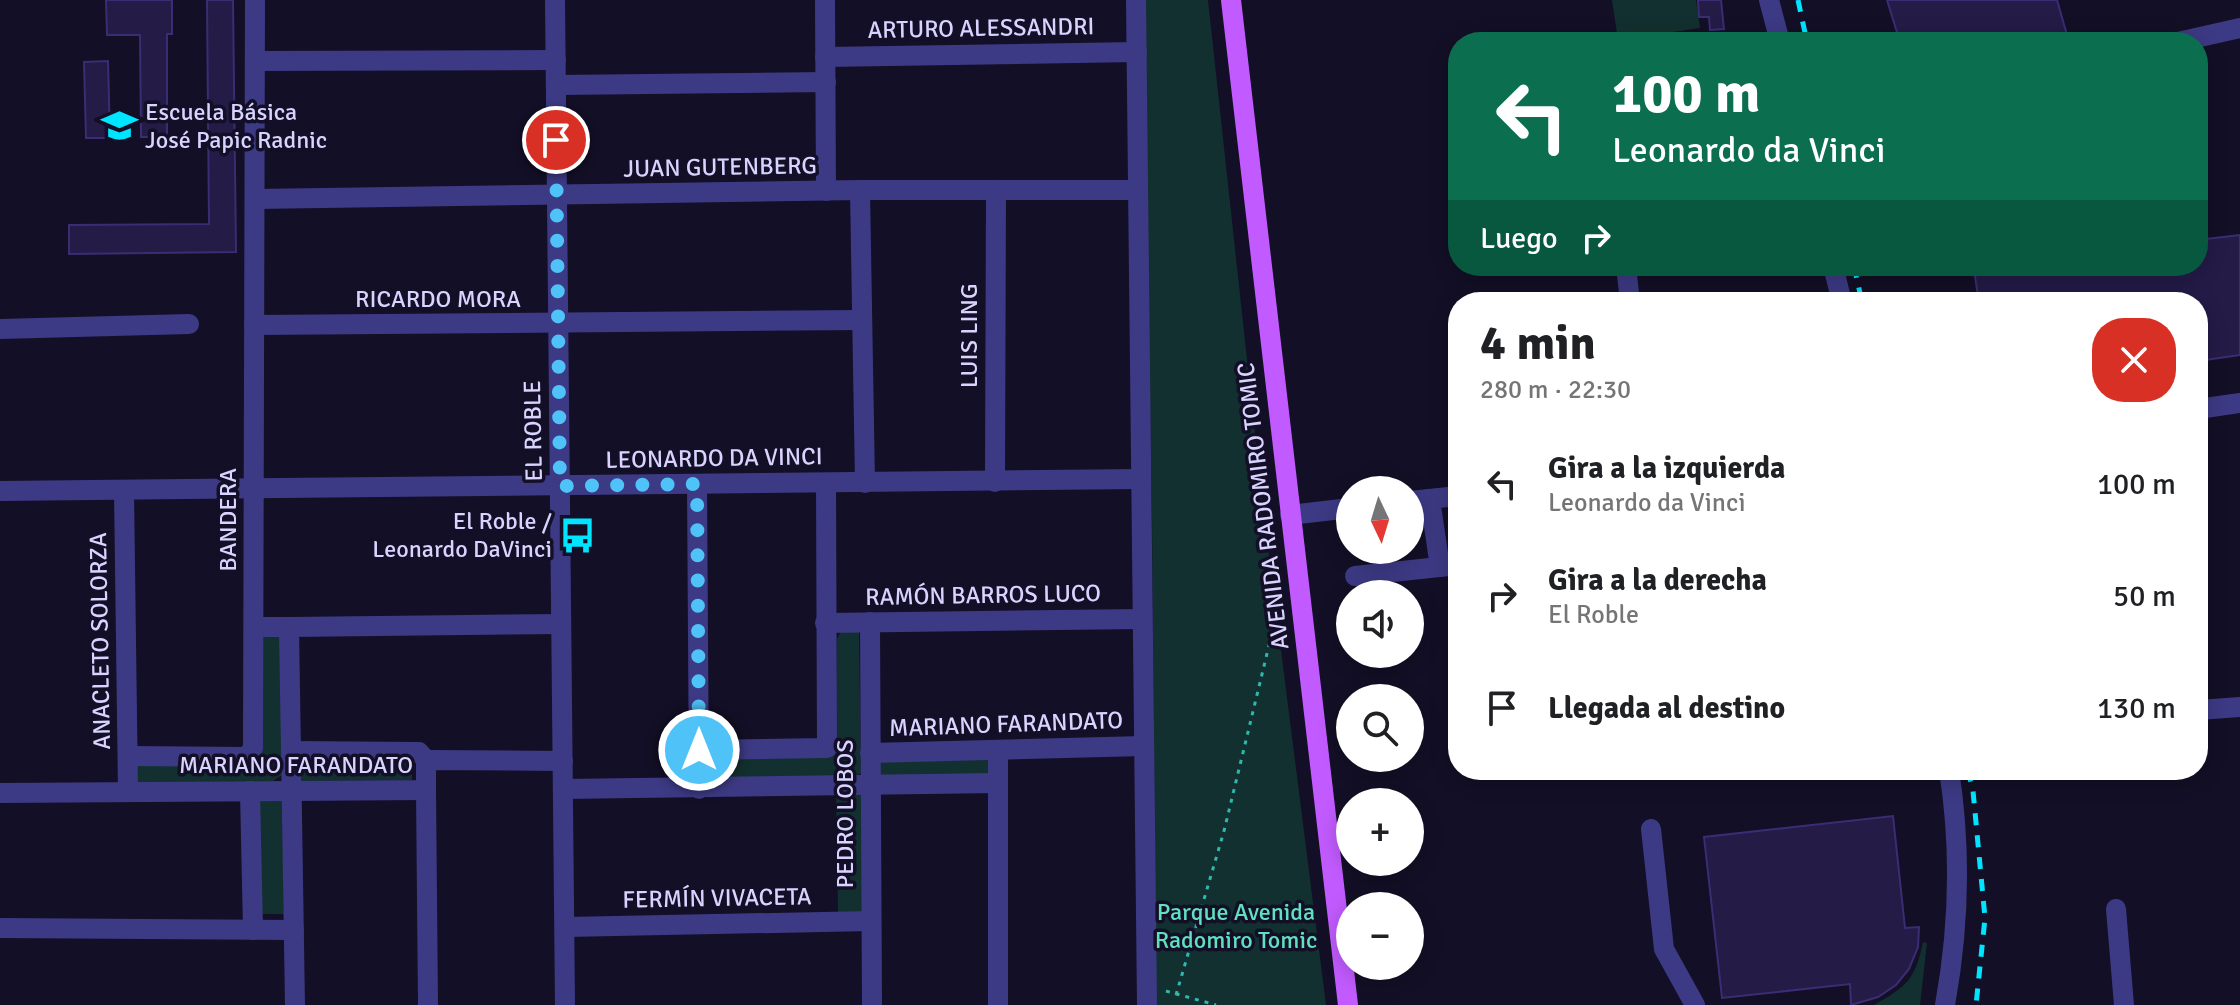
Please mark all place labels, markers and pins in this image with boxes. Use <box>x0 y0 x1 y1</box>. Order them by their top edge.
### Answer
place label: Escuela Básica José Papic Radnic <box>145 97 327 155</box>
pin <box>522 106 590 174</box>
school or university icon: Escuela Básica José Papic Radnic <box>100 107 138 145</box>
place label: El Roble / Leonardo DaVinci <box>372 506 552 564</box>
bus stop icon: El Roble / Leonardo DaVinci <box>559 516 597 554</box>

